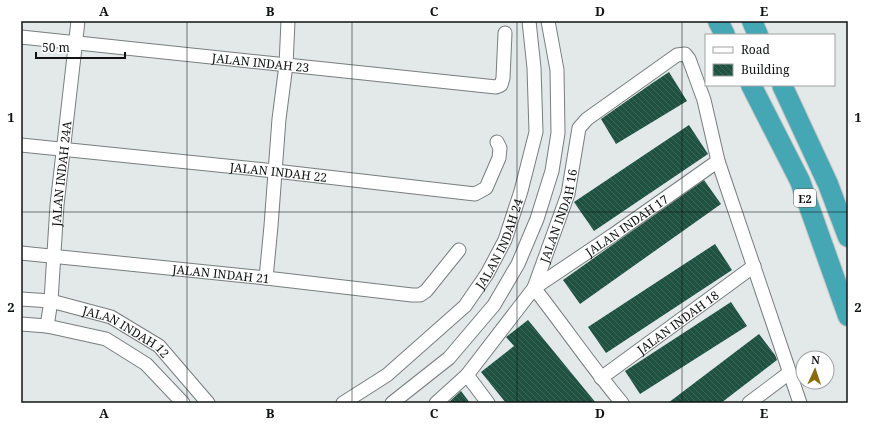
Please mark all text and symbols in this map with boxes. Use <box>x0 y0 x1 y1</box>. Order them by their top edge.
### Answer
text: A <box>99 2 109 20</box>
text: B <box>266 2 275 20</box>
text: C <box>430 2 439 20</box>
text: D <box>595 2 605 20</box>
text: E <box>760 2 769 20</box>
scale bar <box>36 34 125 60</box>
legend <box>705 34 835 86</box>
text: 50 m <box>42 39 70 56</box>
text: Road <box>741 41 771 58</box>
street label: JALAN INDAH 23 <box>210 49 310 76</box>
text: Building <box>741 61 790 78</box>
text: 1 <box>7 108 15 126</box>
text: 1 <box>854 108 862 126</box>
street label: JALAN INDAH 24A <box>47 120 75 228</box>
street label: JALAN INDAH 22 <box>228 158 328 185</box>
street label: JALAN INDAH 16 <box>535 167 581 266</box>
road number: E2 <box>794 189 816 207</box>
street label: JALAN INDAH 17 <box>581 190 672 260</box>
street label: JALAN INDAH 24 <box>470 196 527 293</box>
street label: JALAN INDAH 21 <box>171 260 270 287</box>
street label: JALAN INDAH 18 <box>632 286 722 358</box>
text: 2 <box>7 298 15 316</box>
text: 2 <box>854 298 862 316</box>
street label: JALAN INDAH 12 <box>80 301 174 361</box>
north arrow <box>795 350 835 390</box>
text: N <box>811 352 821 367</box>
text: A <box>99 404 109 422</box>
text: B <box>266 404 275 422</box>
text: C <box>430 404 439 422</box>
text: D <box>595 404 605 422</box>
text: E <box>760 404 769 422</box>

